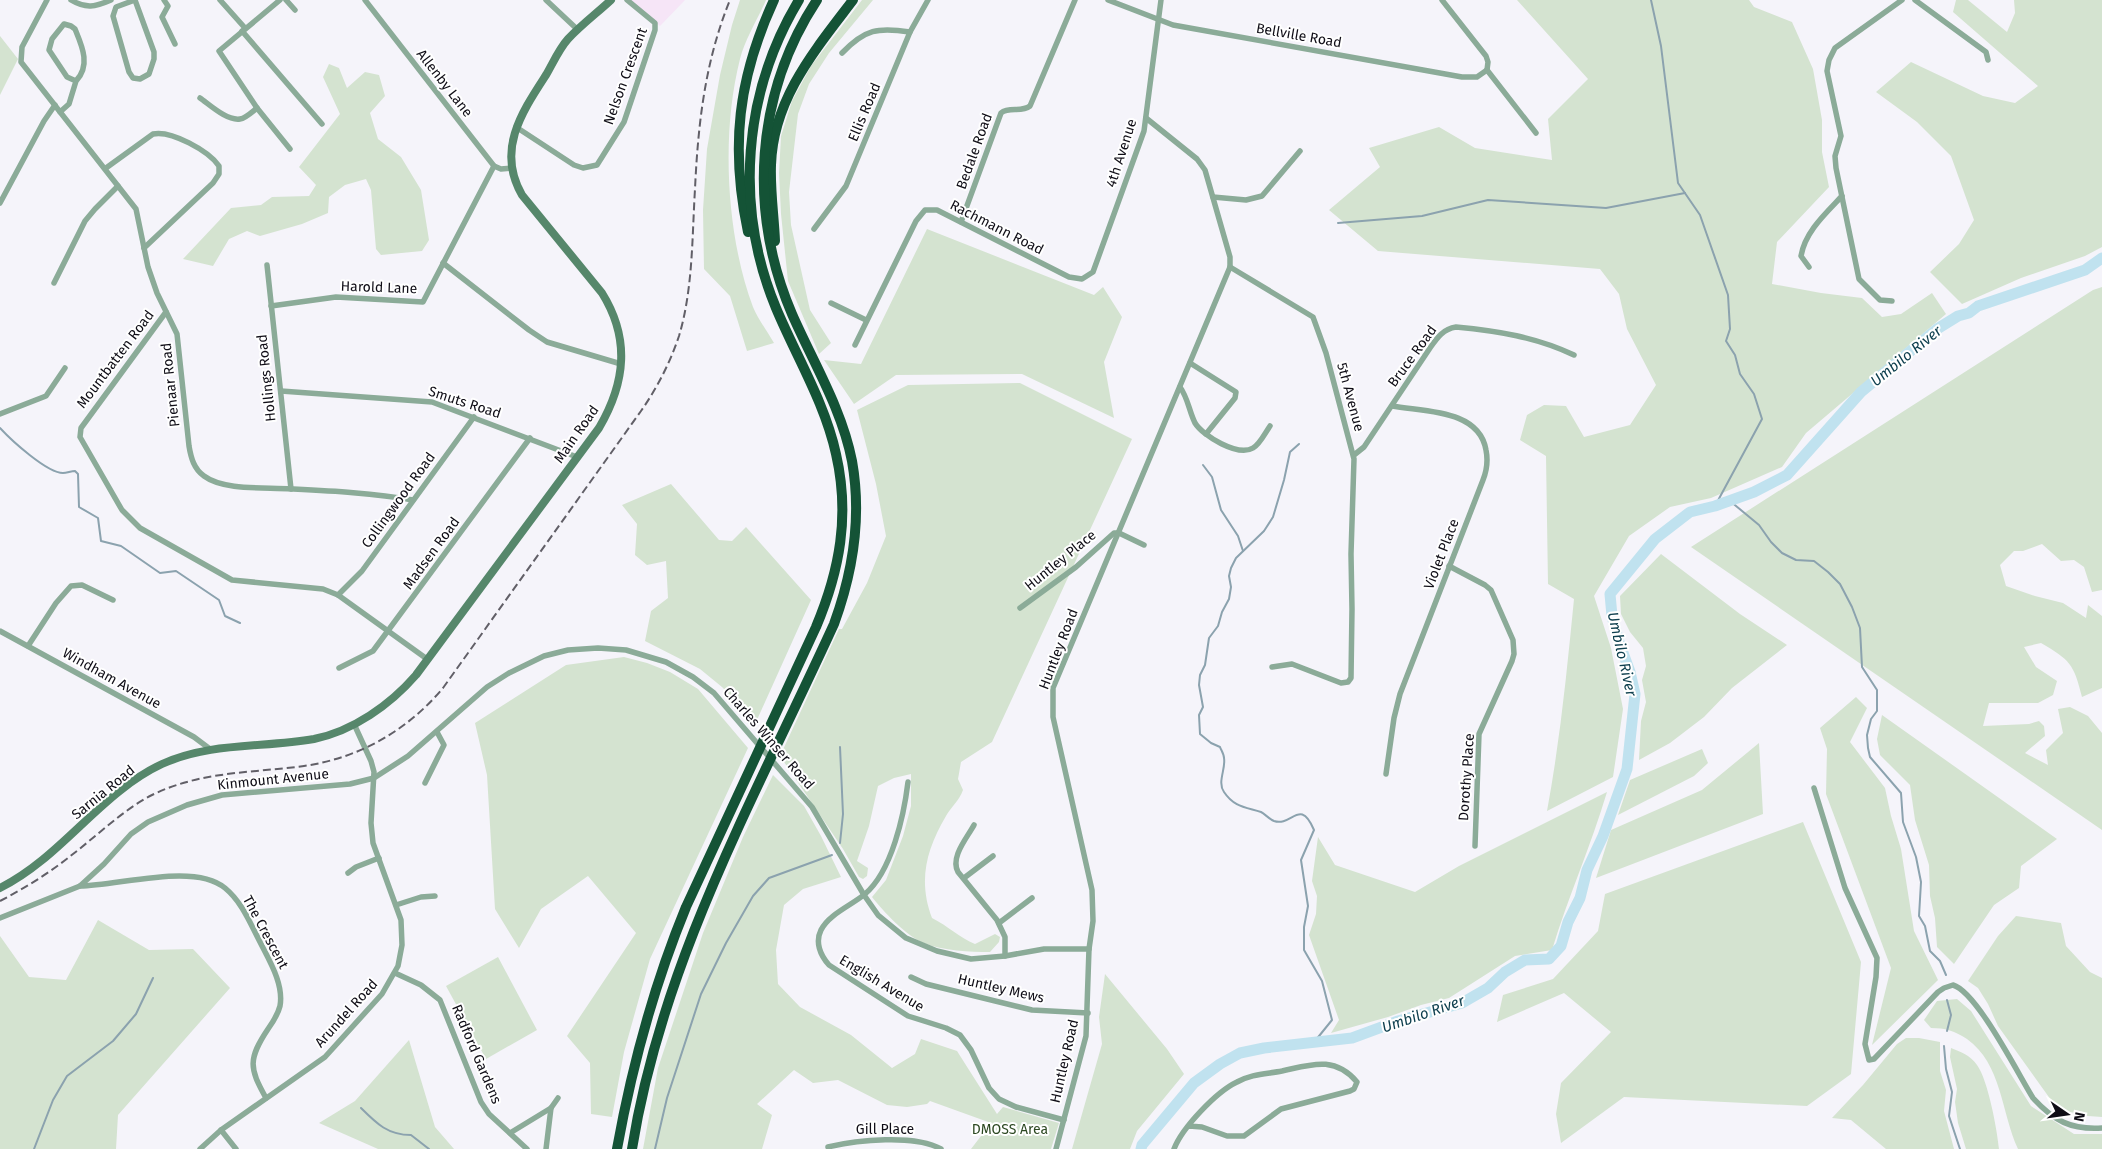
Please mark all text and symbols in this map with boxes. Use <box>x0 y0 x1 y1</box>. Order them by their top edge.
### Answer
street label: Bellville Road <box>1255 20 1343 51</box>
street label: Nelson Crescent <box>600 24 651 127</box>
street label: Allenby Lane <box>413 46 476 121</box>
street label: Ellis Road <box>845 80 884 144</box>
street label: Bedale Road <box>953 111 996 192</box>
street label: 4th Avenue <box>1102 117 1141 189</box>
street label: Rachmann Road <box>947 197 1046 258</box>
street label: Harold Lane <box>340 278 418 297</box>
street label: Mountbatten Road <box>73 307 158 412</box>
water label: Umbilo River <box>1867 321 1946 390</box>
street label: Bruce Road <box>1384 322 1440 390</box>
street label: Hollings Road <box>253 333 280 422</box>
street label: Pienaar Road <box>158 342 183 428</box>
street label: 5th Avenue <box>1333 361 1368 433</box>
street label: Smuts Road <box>426 383 503 422</box>
street label: Main Road <box>550 402 602 466</box>
street label: Collingwood Road <box>358 449 439 551</box>
street label: Madsen Road <box>399 514 463 593</box>
street label: Violet Place <box>1420 517 1463 592</box>
street label: Huntley Place <box>1021 527 1099 594</box>
street label: Huntley Road <box>1035 606 1082 692</box>
water label: Umbilo River <box>1604 610 1641 699</box>
street label: Windham Avenue <box>59 644 164 713</box>
street label: Charles Winser Road <box>720 684 818 793</box>
street label: Dorothy Place <box>1455 733 1478 821</box>
street label: Sarnia Road <box>68 762 138 823</box>
street label: Kinmount Avenue <box>216 765 330 794</box>
street label: The Crescent <box>239 893 292 973</box>
street label: English Avenue <box>836 951 927 1015</box>
street label: Huntley Mews <box>956 970 1046 1007</box>
street label: Arundel Road <box>311 976 381 1051</box>
water label: Umbilo River <box>1379 991 1468 1037</box>
street label: Radford Gardens <box>448 1002 505 1107</box>
street label: Huntley Road <box>1047 1018 1082 1105</box>
north arrow <box>2042 1089 2092 1139</box>
text: N <box>2070 1110 2089 1123</box>
street label: Gill Place <box>856 1121 914 1138</box>
park label: DMOSS Area <box>972 1121 1048 1138</box>

